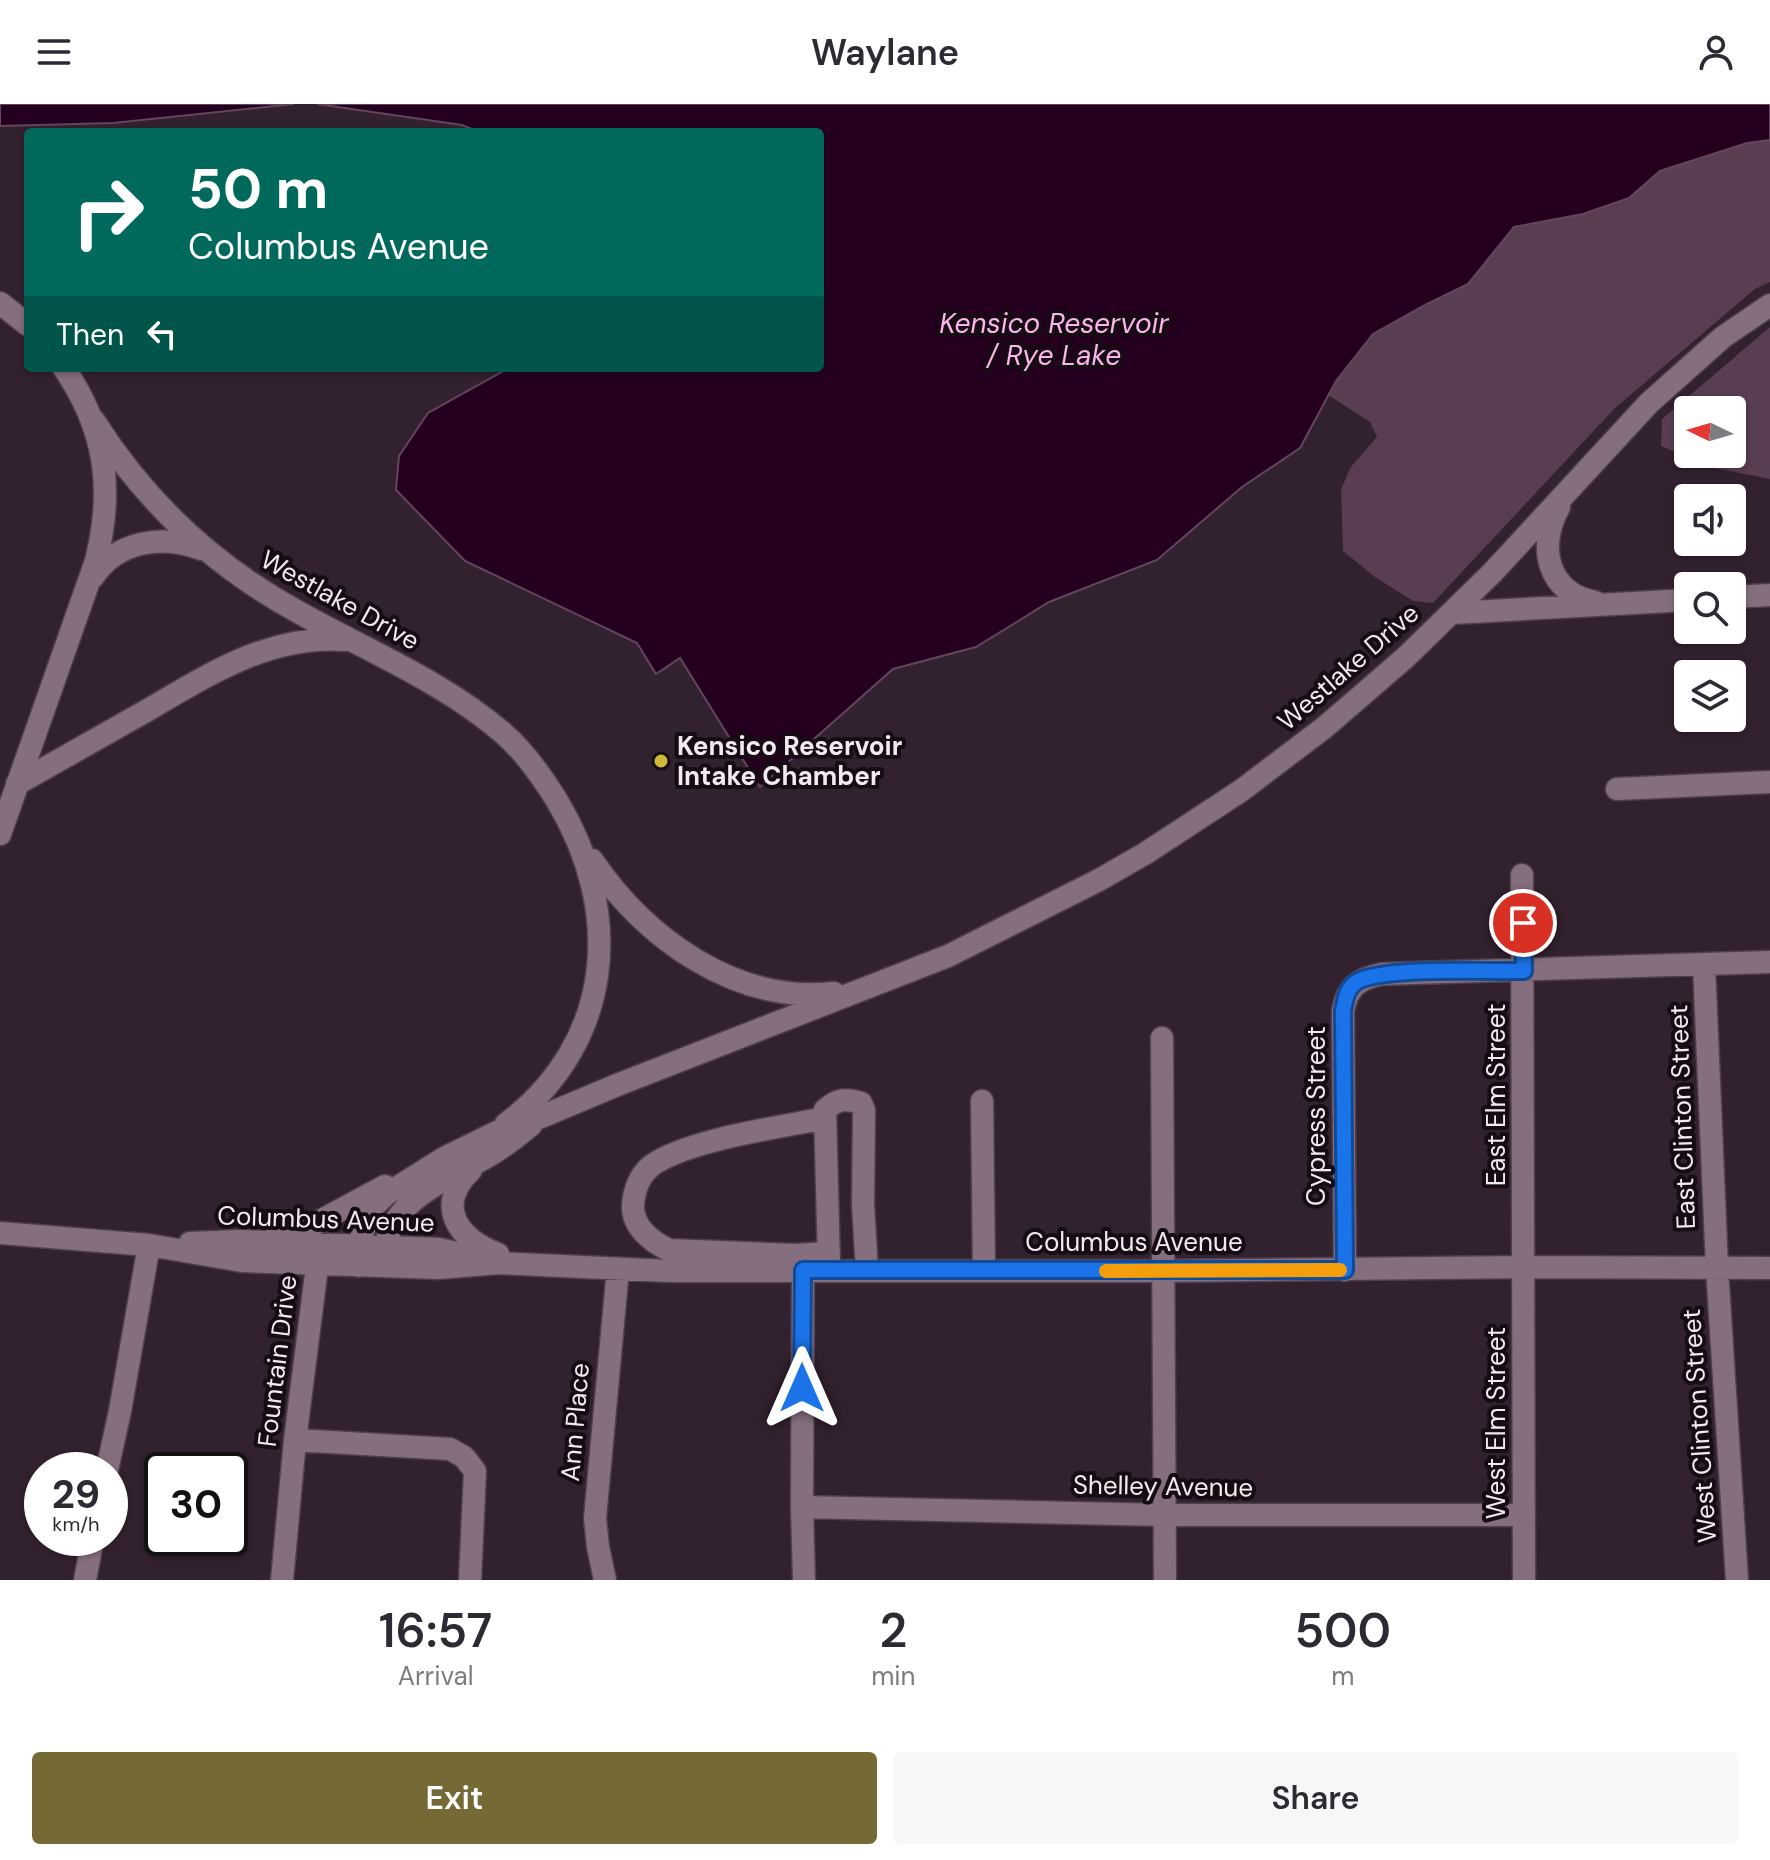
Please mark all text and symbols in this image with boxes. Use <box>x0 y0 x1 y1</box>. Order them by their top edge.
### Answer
text: Waylane <box>811 29 959 76</box>
icon: menu <box>32 30 76 74</box>
icon: person <box>1694 30 1738 74</box>
text: 50 m <box>188 152 328 225</box>
icon: right <box>56 160 160 264</box>
text: Columbus Avenue <box>188 223 489 270</box>
water label: Kensico Reservoir / Rye Lake <box>939 305 1169 374</box>
icon: left <box>140 312 184 356</box>
text: Then <box>56 315 124 354</box>
north arrow <box>1674 396 1746 468</box>
map controls <box>1674 396 1746 732</box>
button: sound <box>1674 484 1746 556</box>
street label: Westlake Drive <box>255 542 425 658</box>
button: search <box>1674 572 1746 644</box>
street label: Westlake Drive <box>1270 596 1426 738</box>
button: layers <box>1674 660 1746 732</box>
place label: Kensico Reservoir Intake Chamber <box>677 729 903 793</box>
marker: Kensico Reservoir Intake Chamber <box>652 752 670 770</box>
pin <box>1489 889 1557 957</box>
icon: arrive <box>1501 901 1545 945</box>
street label: East Elm Street <box>1479 1004 1513 1186</box>
street label: East Clinton Street <box>1661 1004 1703 1230</box>
street label: Cypress Street <box>1299 1026 1333 1206</box>
street label: Columbus Avenue <box>217 1198 435 1240</box>
street label: Columbus Avenue <box>1025 1225 1243 1259</box>
street label: Fountain Drive <box>250 1273 304 1449</box>
street label: West Clinton Street <box>1674 1308 1724 1544</box>
street label: West Elm Street <box>1479 1327 1513 1519</box>
position arrow <box>760 1346 844 1430</box>
street label: Ann Place <box>553 1361 597 1483</box>
speed limit sign: 30 <box>144 1452 248 1556</box>
street label: Shelley Avenue <box>1073 1467 1253 1505</box>
text: 29 <box>52 1468 100 1520</box>
text: km/h <box>52 1511 100 1537</box>
text: 16:57 <box>379 1599 492 1662</box>
text: 2 <box>880 1599 907 1662</box>
text: 500 <box>1294 1599 1391 1662</box>
text: Arrival <box>398 1659 473 1693</box>
text: min <box>871 1659 916 1693</box>
text: m <box>1331 1659 1354 1693</box>
button: Exit <box>32 1752 877 1844</box>
button: Share <box>893 1752 1738 1844</box>

